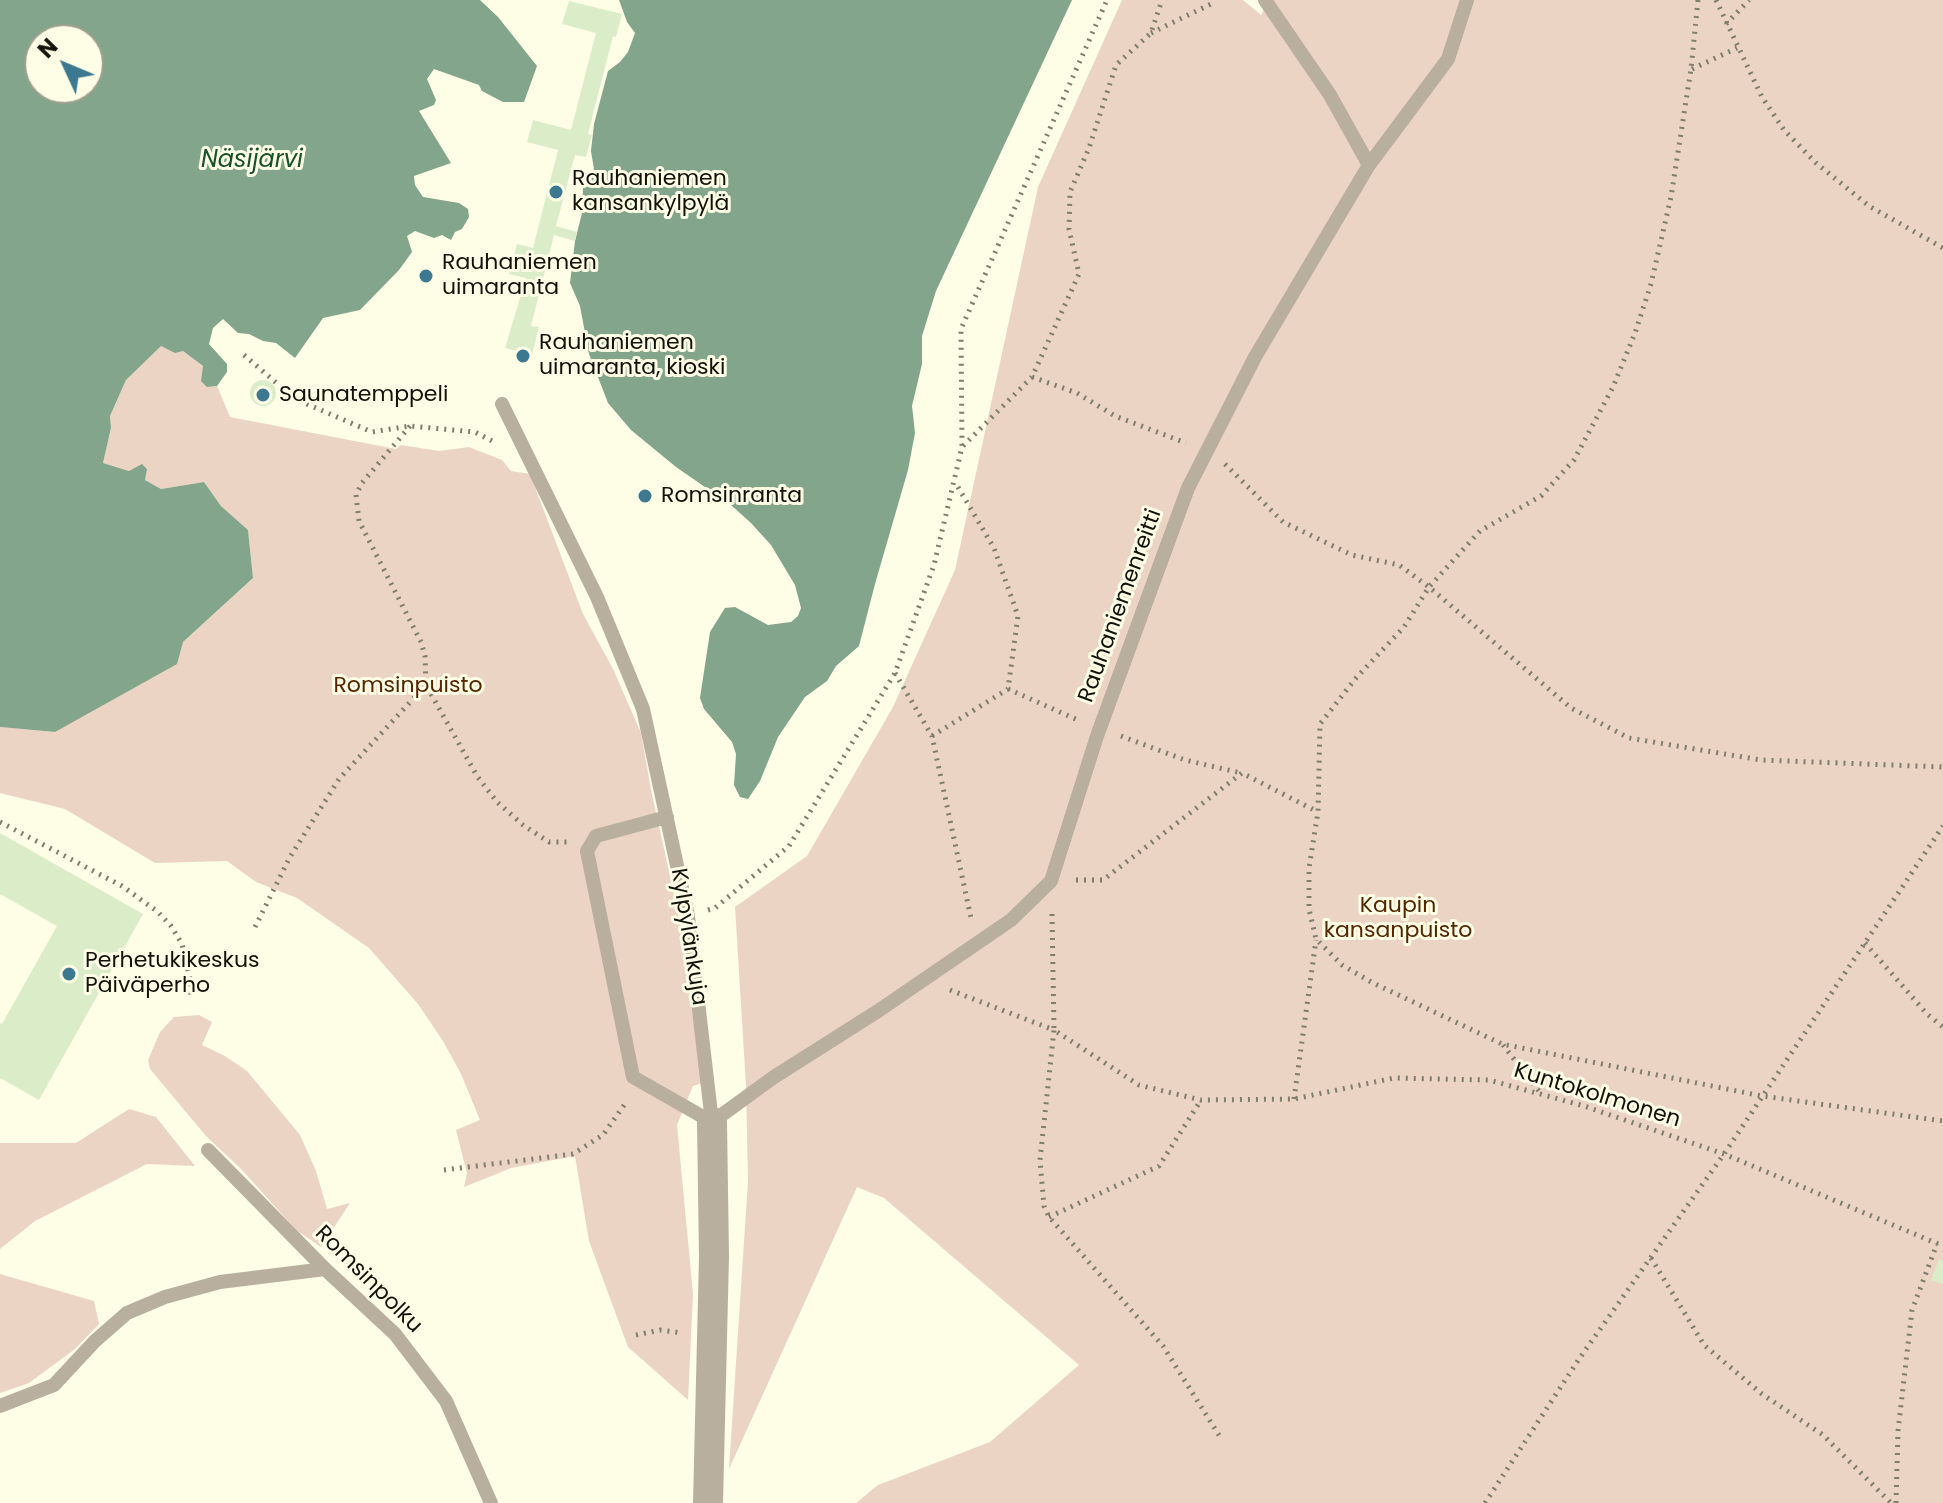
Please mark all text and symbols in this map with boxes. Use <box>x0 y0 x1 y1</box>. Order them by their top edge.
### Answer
north arrow <box>24 24 104 104</box>
text: N <box>31 32 65 65</box>
water label: Näsijärvi <box>201 147 303 175</box>
place label: Rauhaniemen kansankylpylä <box>572 166 729 218</box>
marker: Rauhaniemen kansankylpylä <box>547 183 565 201</box>
place label: Rauhaniemen uimaranta <box>442 250 597 302</box>
marker: Rauhaniemen uimaranta <box>417 267 435 285</box>
place label: Rauhaniemen uimaranta, kioski <box>539 330 725 382</box>
marker: Rauhaniemen uimaranta, kioski <box>514 347 532 365</box>
place label: Saunatemppeli <box>279 382 448 408</box>
marker: Saunatemppeli <box>254 386 272 404</box>
place label: Romsinranta <box>661 483 802 509</box>
marker: Romsinranta <box>636 487 654 505</box>
street label: Rauhaniemenreitti <box>1074 506 1168 706</box>
park label: Romsinpuisto <box>333 673 483 699</box>
street label: Kylpylänkuja <box>664 867 712 1007</box>
park label: Kaupin kansanpuisto <box>1324 893 1472 944</box>
place label: Perhetukikeskus Päiväperho <box>85 948 259 1000</box>
marker: Perhetukikeskus Päiväperho <box>60 965 78 983</box>
street label: Kuntokolmonen <box>1511 1058 1683 1134</box>
street label: Romsinpolku <box>309 1221 427 1339</box>

